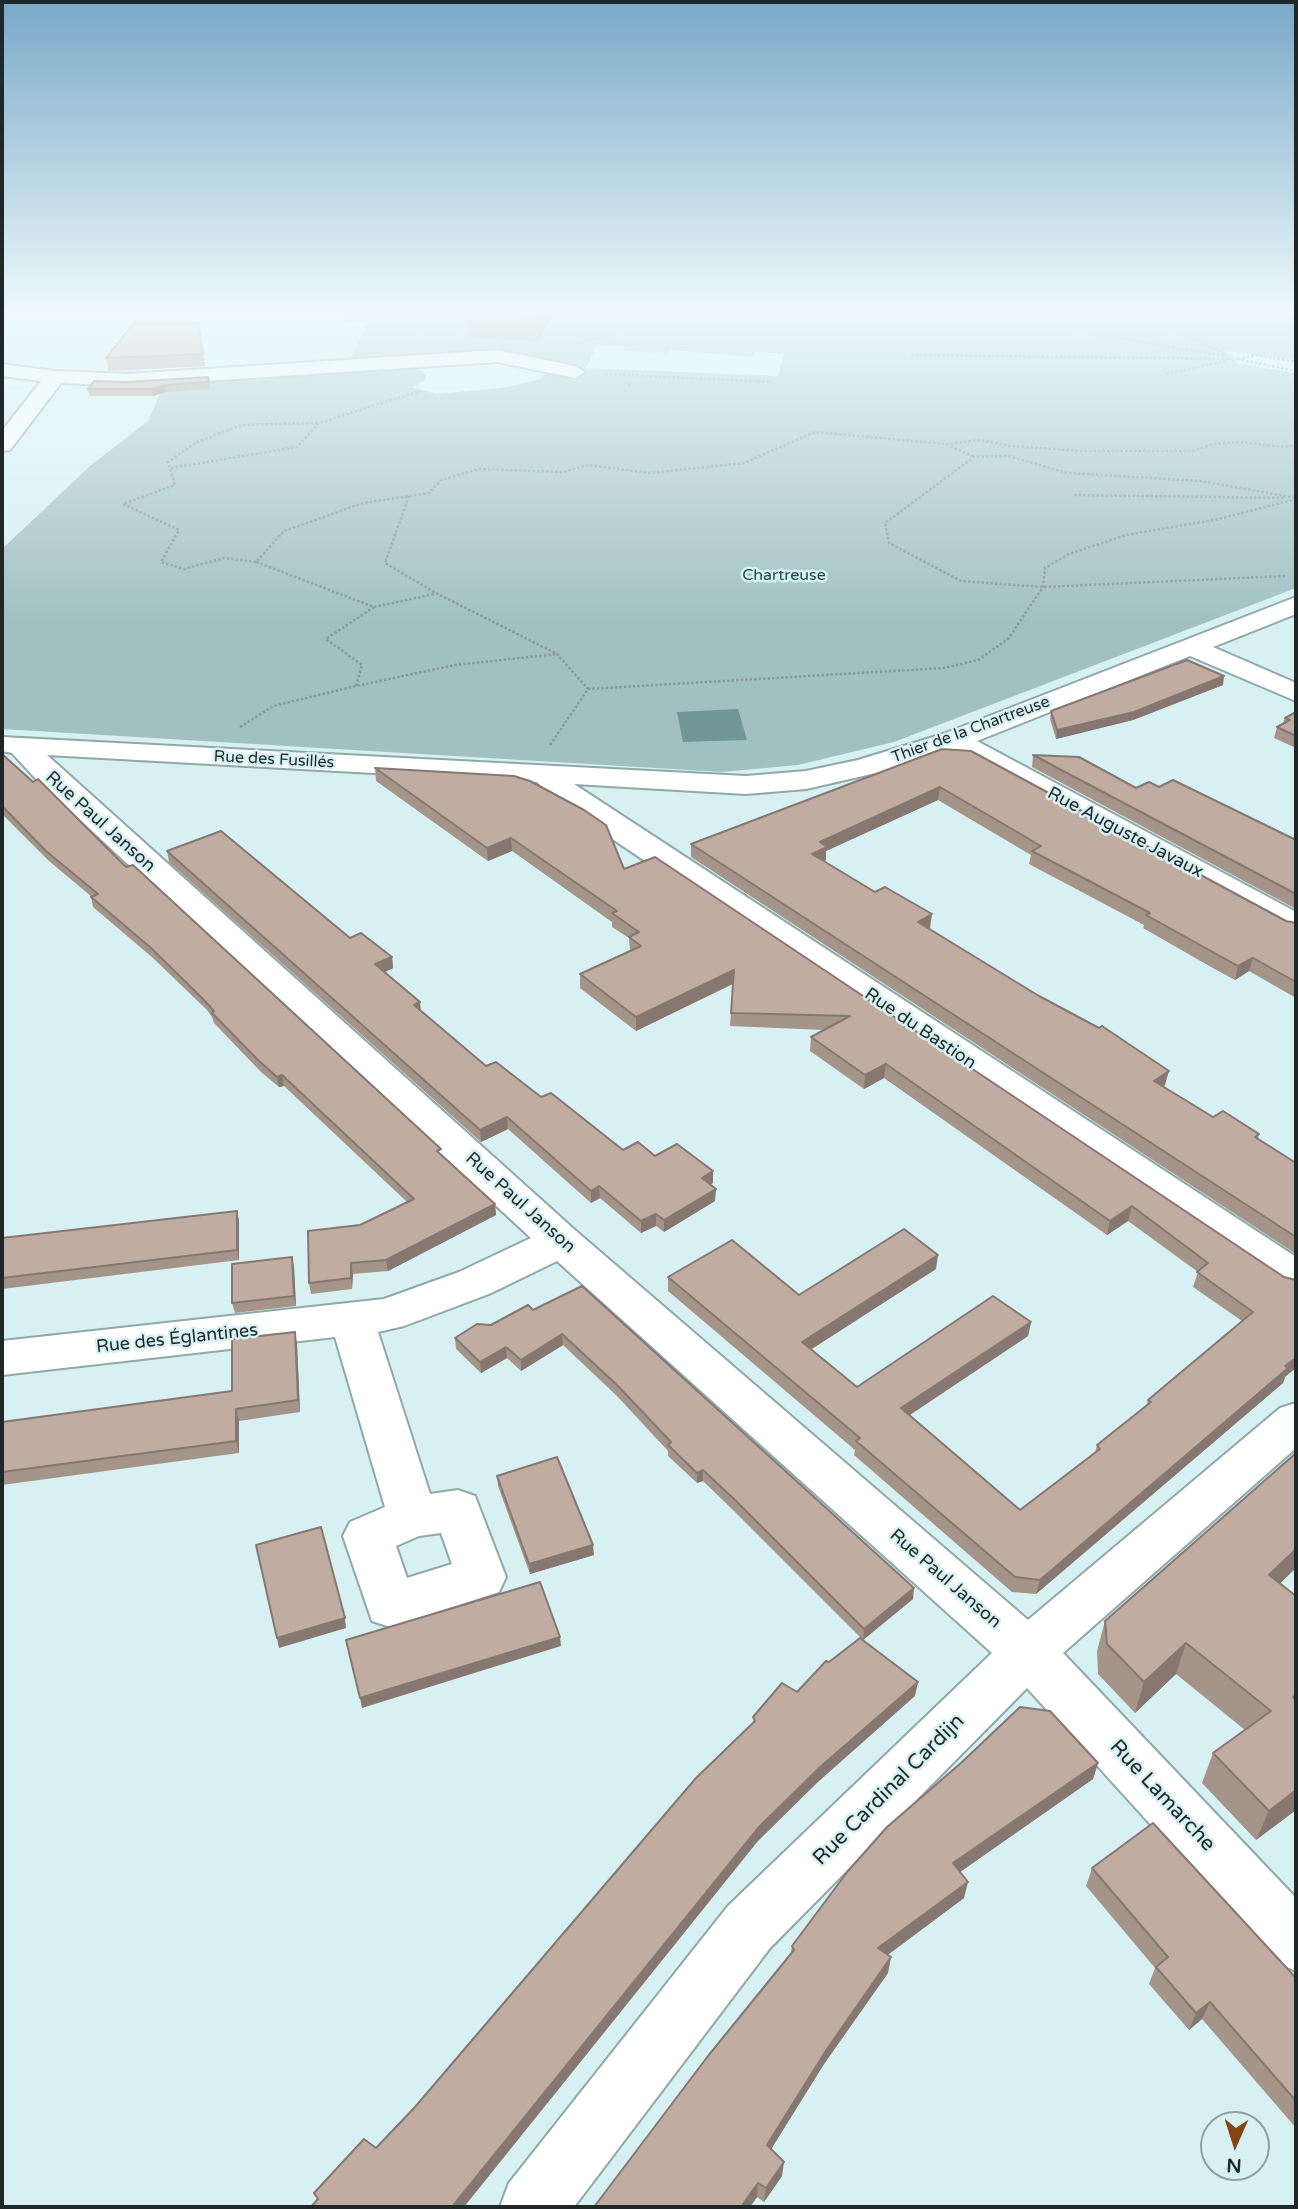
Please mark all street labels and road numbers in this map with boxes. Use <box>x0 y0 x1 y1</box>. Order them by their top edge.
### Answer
street label: Thier de la Chartreuse <box>889 692 1053 768</box>
street label: Rue des Fusillés <box>213 747 335 773</box>
street label: Rue Paul Janson <box>41 767 159 877</box>
street label: Rue Auguste Javaux <box>1043 783 1207 883</box>
street label: Rue du Bastion <box>860 984 980 1074</box>
street label: Rue Paul Janson <box>461 1148 579 1258</box>
street label: Rue des Églantines <box>95 1320 259 1358</box>
street label: Rue Paul Janson <box>885 1525 1005 1633</box>
street label: Rue Cardinal Cardijn <box>808 1709 970 1871</box>
street label: Rue Lamarche <box>1104 1735 1220 1857</box>

